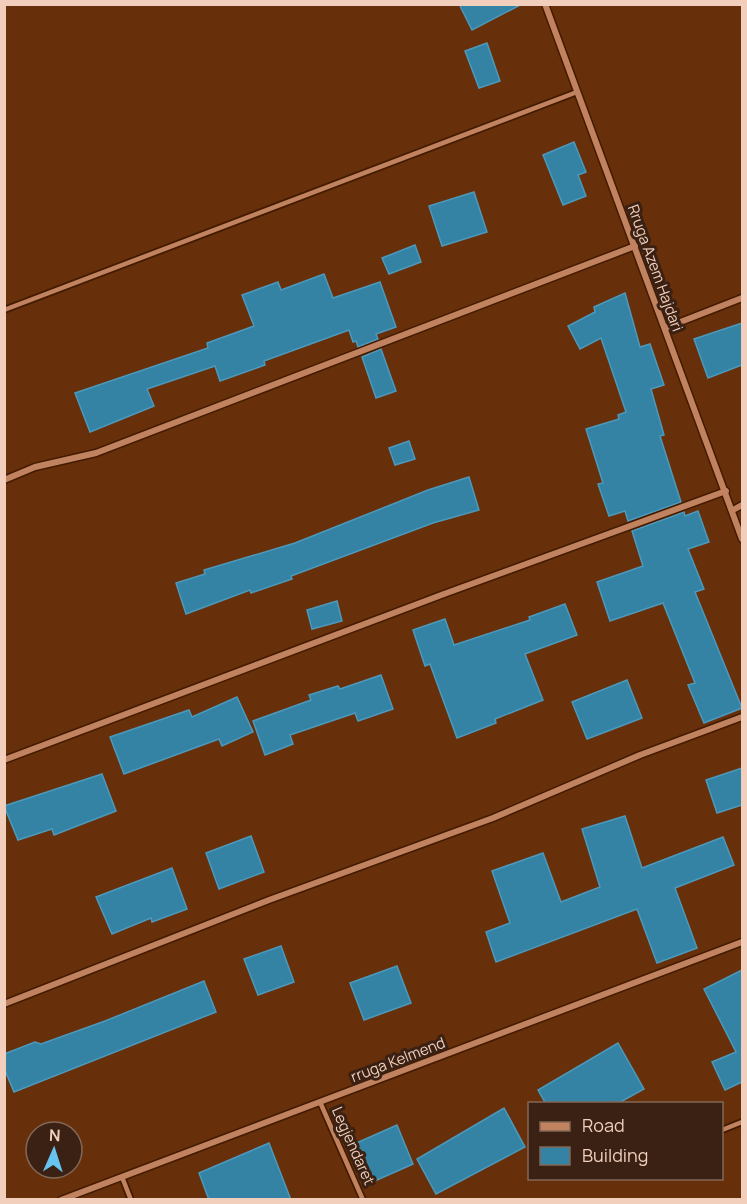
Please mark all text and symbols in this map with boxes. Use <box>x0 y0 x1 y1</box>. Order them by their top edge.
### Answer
street label: Rruga Azem Hajdari <box>623 201 688 334</box>
street label: rruga Kelmend <box>348 1032 448 1087</box>
legend <box>528 1102 723 1180</box>
street label: Legjendaret <box>327 1103 380 1188</box>
text: Road <box>582 1113 625 1137</box>
north arrow <box>24 1120 84 1180</box>
text: N <box>48 1124 61 1146</box>
text: Building <box>582 1143 648 1167</box>

